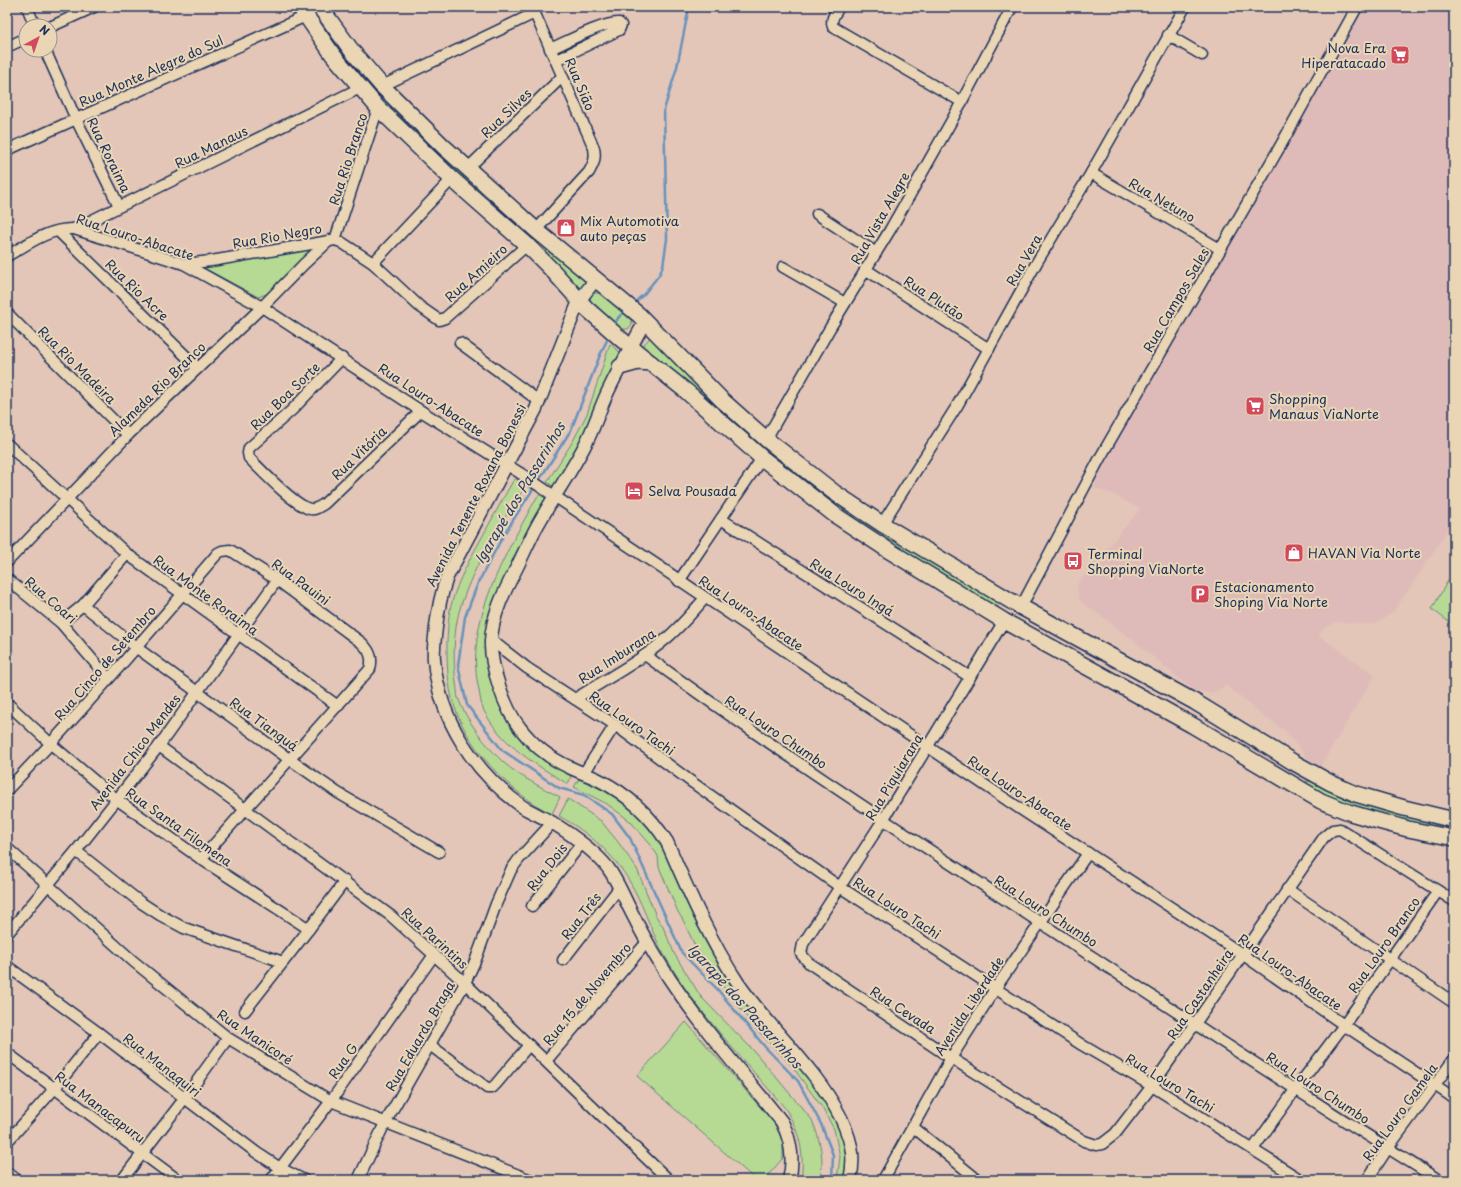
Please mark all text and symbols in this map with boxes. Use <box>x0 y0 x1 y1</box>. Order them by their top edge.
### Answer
north arrow <box>18 18 58 58</box>
text: N <box>36 21 54 39</box>
street label: Rua Monte Alegre do Sul <box>76 30 226 111</box>
place label: Nova Era Hiperatacado <box>1301 38 1387 72</box>
supermarket icon: Nova Era Hiperatacado <box>1389 44 1411 66</box>
street label: Rua Sião <box>561 54 600 113</box>
street label: Rua Silves <box>476 84 535 142</box>
street label: Rua Rio Branco <box>324 110 371 208</box>
street label: Rua Roraima <box>83 114 136 196</box>
street label: Rua Manaus <box>171 121 251 172</box>
street label: Rua Vista Alegre <box>845 168 914 267</box>
street label: Rua Netuno <box>1126 173 1199 226</box>
street label: Rua Louro-Abacate <box>74 209 196 265</box>
place label: Mix Automotiva auto peças <box>580 211 680 245</box>
shop icon: Mix Automotiva auto peças <box>555 217 577 239</box>
street label: Rua Rio Negro <box>231 218 323 253</box>
street label: Rua Vera <box>1001 230 1046 289</box>
street label: Rua Amieiro <box>440 239 511 306</box>
street label: Rua Campos Sales <box>1138 244 1213 355</box>
street label: Rua Rio Acre <box>101 254 173 325</box>
street label: Rua Plutão <box>900 271 968 324</box>
street label: Rua Rio Madeira <box>34 321 121 408</box>
street label: Alameda Rio Branco <box>104 337 209 440</box>
street label: Rua Boa Sorte <box>245 357 324 434</box>
street label: Rua Louro-Abacate <box>375 358 488 441</box>
place label: Shopping Manaus ViaNorte <box>1269 389 1379 423</box>
supermarket icon: Shopping Manaus ViaNorte <box>1244 395 1266 417</box>
street label: Avenida Tenente Roxana Bonessi <box>421 400 530 590</box>
water label: Igarapé dos Passarinhos <box>469 417 571 567</box>
street label: Rua Vitória <box>327 421 391 484</box>
hotel icon: Selva Pousada <box>623 480 645 502</box>
place label: Selva Pousada <box>648 481 738 500</box>
shop icon: HAVAN Via Norte <box>1283 542 1305 564</box>
place label: HAVAN Via Norte <box>1308 543 1421 562</box>
place label: Terminal Shopping ViaNorte <box>1087 544 1204 578</box>
street label: Rua Monte Roraima <box>150 550 263 640</box>
bus stop icon: Terminal Shopping ViaNorte <box>1062 550 1084 572</box>
street label: Rua Louro Ingá <box>807 553 898 620</box>
street label: Rua Pauini <box>268 554 334 609</box>
street label: Rua Louro-Abacate <box>695 570 807 655</box>
street label: Rua Coari <box>21 572 81 628</box>
place label: Estacionamento Shoping Via Norte <box>1214 577 1328 611</box>
parking icon: Estacionamento Shoping Via Norte <box>1189 583 1211 605</box>
street label: Rua Cinco de Setembro <box>50 601 160 724</box>
street label: Rua Imburana <box>574 623 660 688</box>
street label: Rua Louro Tachi <box>586 686 679 759</box>
street label: Avenida Chico Mendes <box>85 690 185 814</box>
street label: Rua Louro Chumbo <box>721 690 831 773</box>
street label: Rua Tianguá <box>226 692 303 755</box>
street label: Rua Piquiarana <box>860 729 927 824</box>
street label: Rua Louro-Abacate <box>964 750 1076 835</box>
street label: Rua Santa Filomena <box>122 783 237 871</box>
street label: Rua Dois <box>522 839 571 895</box>
street label: Rua Louro Chumbo <box>991 870 1102 951</box>
street label: Rua Louro Tachi <box>850 872 945 943</box>
street label: Rua Três <box>556 888 605 943</box>
street label: Rua Louro Branco <box>1343 893 1424 997</box>
street label: Rua Parintins <box>398 903 473 973</box>
street label: Rua Louro-Abacate <box>1235 929 1346 1015</box>
street label: Rua 15 de Novembro <box>538 938 635 1049</box>
water label: Igarapé dos Passarinhos <box>684 939 808 1074</box>
street label: Rua Castanheira <box>1162 944 1238 1043</box>
street label: Avenida Liberdade <box>929 952 1008 1059</box>
street label: Rua Eduardo Braga <box>380 977 459 1094</box>
street label: Rua Cevada <box>867 981 940 1038</box>
street label: Rua Manicoré <box>214 1004 297 1069</box>
street label: Rua Manaquiri <box>119 1028 205 1101</box>
street label: Rua G <box>323 1039 362 1082</box>
street label: Rua Louro Chumbo <box>1263 1047 1374 1128</box>
street label: Rua Louro Tachi <box>1122 1048 1218 1117</box>
street label: Rua Louro Gamela <box>1358 1058 1442 1164</box>
street label: Rua Manacapuru <box>51 1066 149 1147</box>

